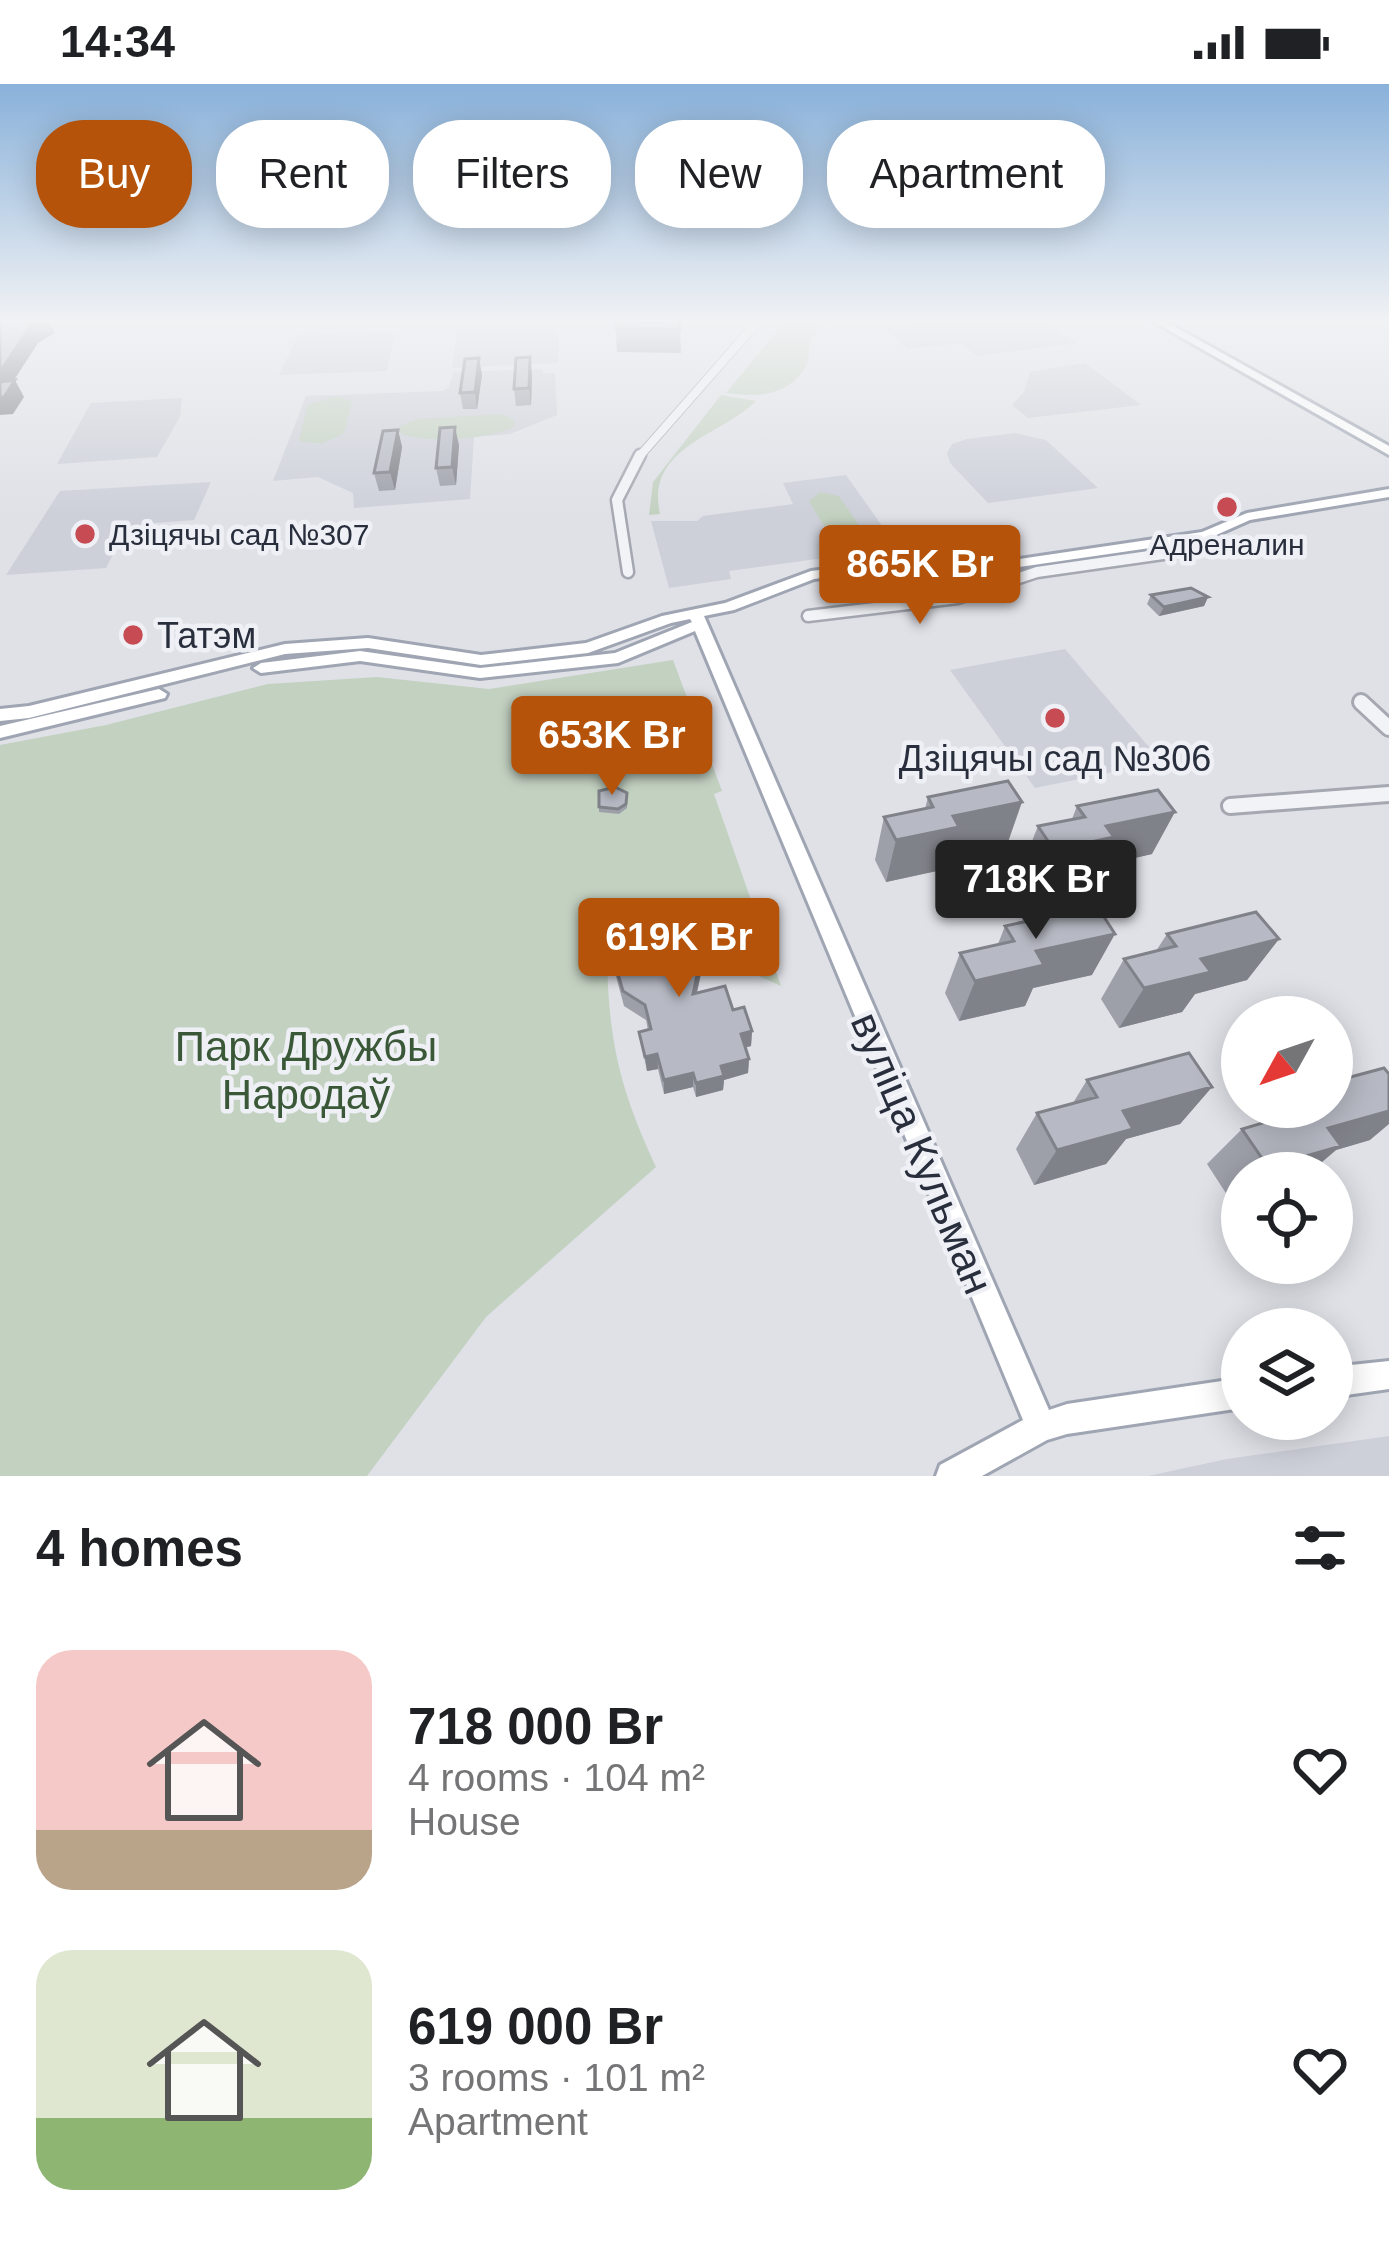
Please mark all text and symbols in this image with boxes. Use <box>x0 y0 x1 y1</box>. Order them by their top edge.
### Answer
text: 14:34 <box>60 16 175 67</box>
chip: Buy <box>36 120 192 228</box>
chip: Rent <box>216 120 389 228</box>
chip: Filters <box>413 120 611 228</box>
chip: New <box>635 120 803 228</box>
chip: Apartment <box>827 120 1105 228</box>
marker: Адреналин <box>1214 494 1240 520</box>
place label: Дзіцячы сад №307 <box>109 518 369 551</box>
marker: Дзіцячы сад №307 <box>72 521 98 547</box>
pin: 865K Br <box>809 525 1031 627</box>
place label: Адреналин <box>1150 528 1304 561</box>
text: 865K Br <box>846 542 994 585</box>
place label: Татэм <box>157 615 256 656</box>
marker: Татэм <box>120 622 146 648</box>
pin: 653K Br <box>501 696 723 798</box>
marker: Дзіцячы сад №306 <box>1042 705 1068 731</box>
text: 653K Br <box>538 713 686 756</box>
place label: Дзіцячы сад №306 <box>899 738 1211 779</box>
pin: 718K Br <box>925 840 1147 942</box>
text: 718K Br <box>962 857 1110 900</box>
pin: 619K Br <box>568 898 790 1000</box>
text: 619K Br <box>605 915 753 958</box>
north arrow <box>1221 996 1353 1128</box>
map controls <box>1221 996 1353 1440</box>
street label: вуліца Кульман <box>842 1005 1002 1301</box>
park label: Парк Дружбы Народаў <box>175 1023 437 1118</box>
button: locate <box>1221 1152 1353 1284</box>
button: layers <box>1221 1308 1353 1440</box>
icon: filters <box>1287 1515 1353 1581</box>
text: 4 homes <box>36 1520 243 1577</box>
icon: home <box>132 1698 276 1842</box>
text: 718 000 Br <box>408 1698 663 1755</box>
icon: heart <box>1287 1737 1353 1803</box>
text: 4 rooms · 104 m² <box>408 1756 705 1799</box>
text: House <box>408 1800 521 1843</box>
icon: home <box>132 1998 276 2142</box>
text: 619 000 Br <box>408 1998 663 2055</box>
icon: heart <box>1287 2037 1353 2103</box>
text: 3 rooms · 101 m² <box>408 2056 705 2099</box>
text: Apartment <box>408 2100 588 2143</box>

